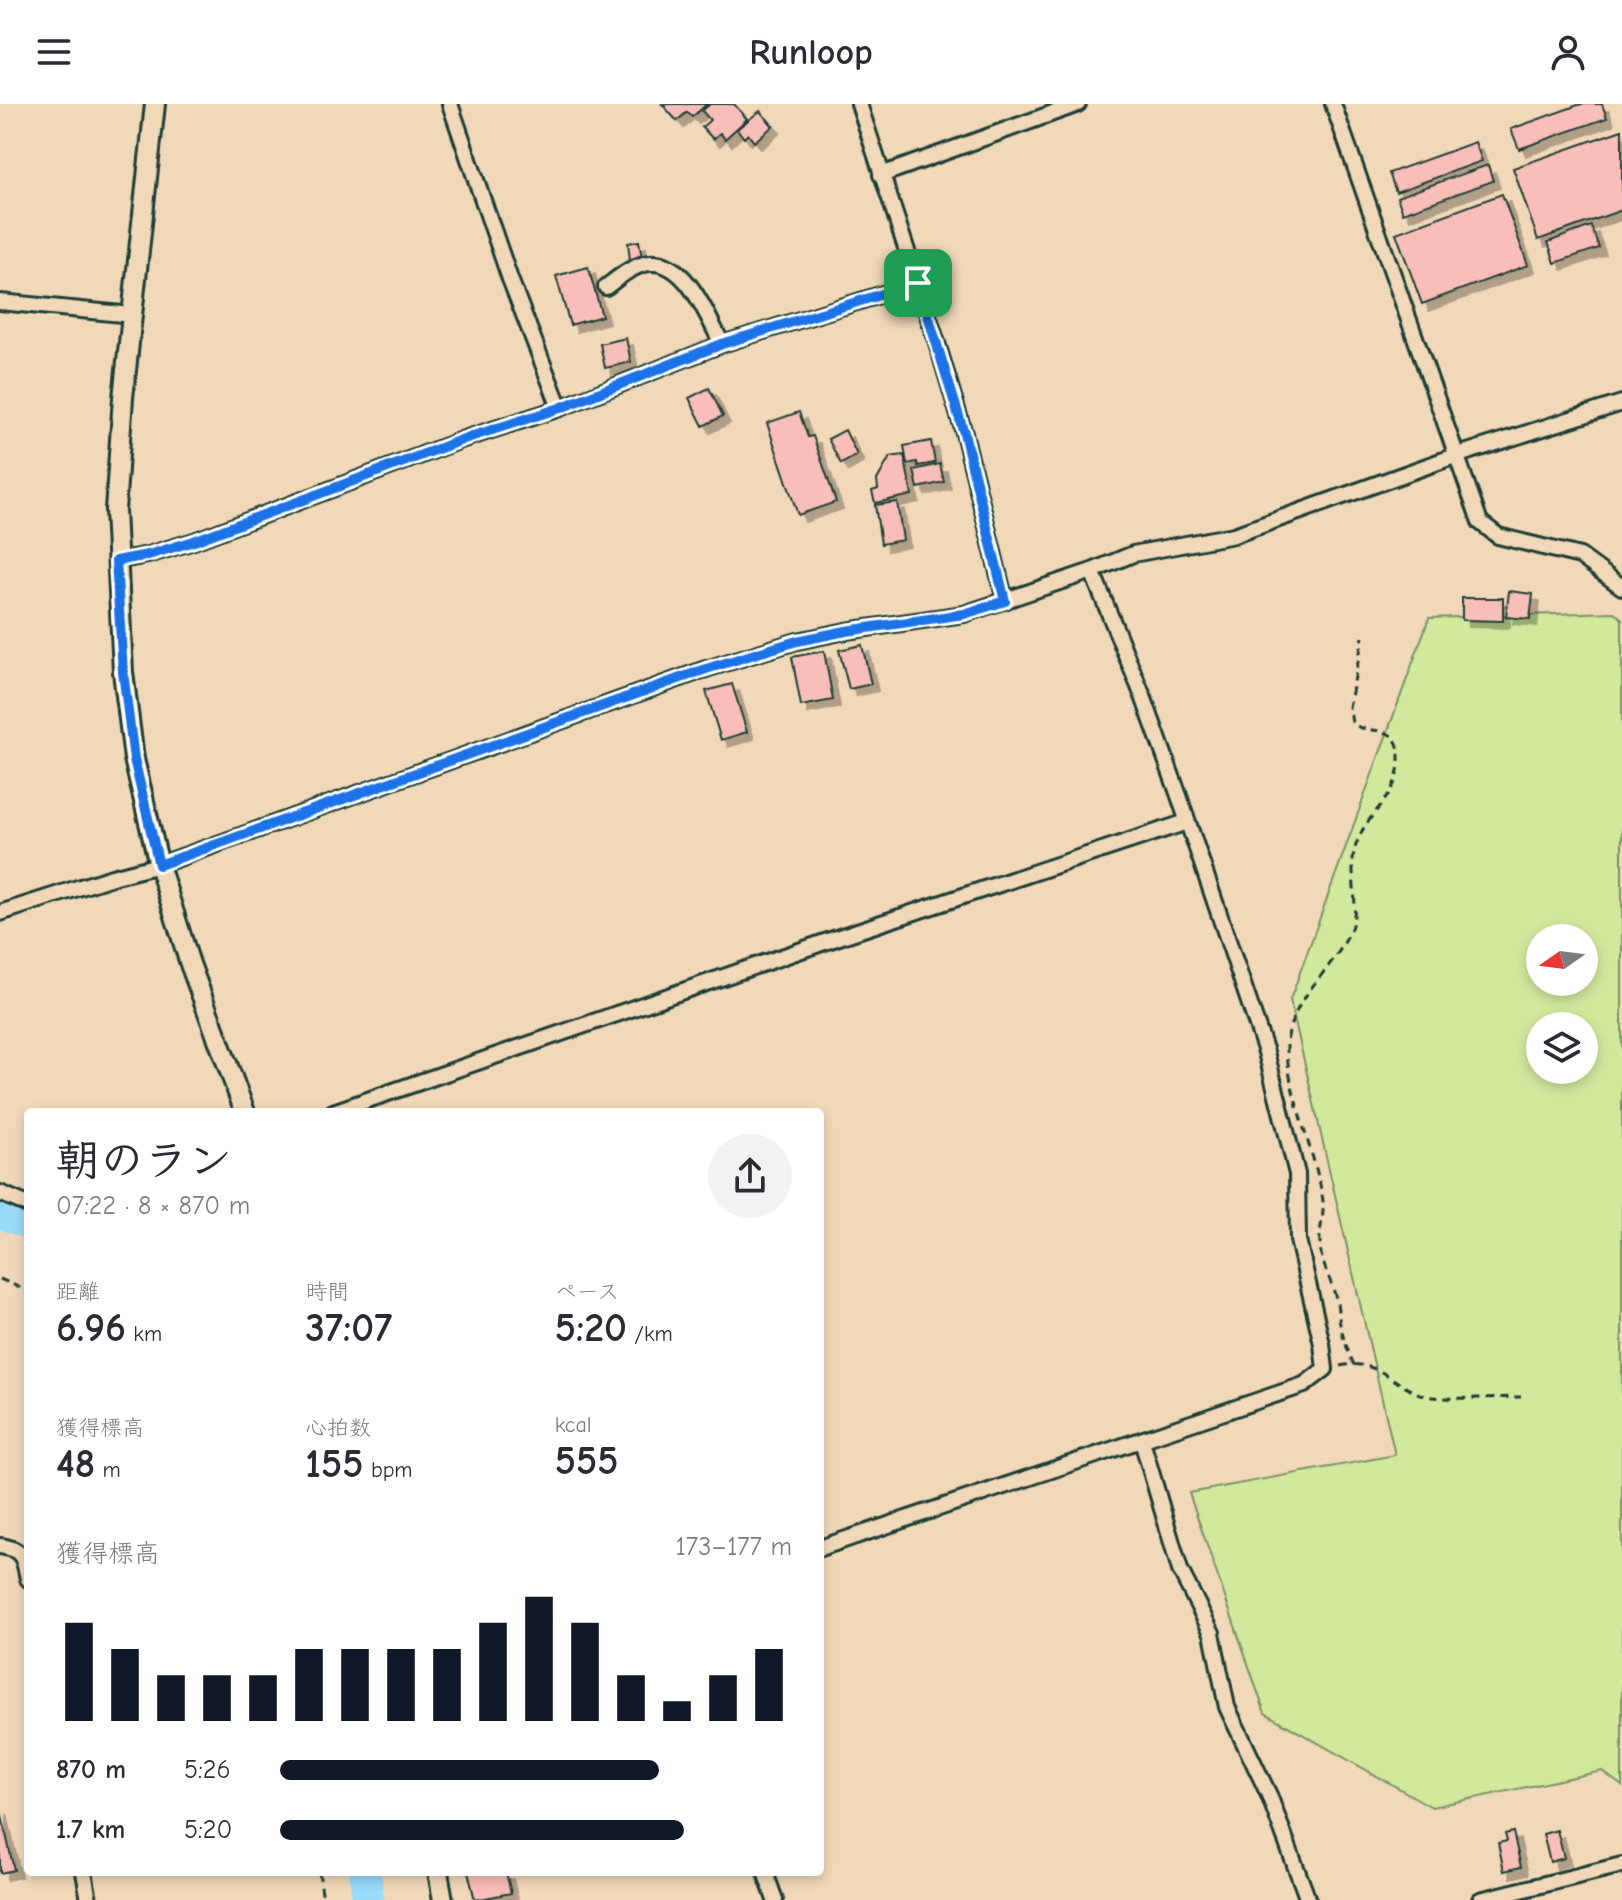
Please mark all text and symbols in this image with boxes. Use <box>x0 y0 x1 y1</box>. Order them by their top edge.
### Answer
icon: menu <box>32 30 76 74</box>
icon: person <box>1546 30 1590 74</box>
text: Runloop <box>749 32 873 73</box>
pin <box>884 249 952 317</box>
icon: arrive <box>896 261 940 305</box>
north arrow <box>1526 924 1598 996</box>
map controls <box>1526 924 1598 1084</box>
button: layers <box>1526 1012 1598 1084</box>
button: share <box>708 1134 792 1218</box>
text: 朝のラン <box>56 1135 232 1186</box>
text: 07:22 · 8 × 870 m <box>56 1191 250 1221</box>
text: 距離 <box>56 1279 100 1305</box>
text: 時間 <box>305 1279 349 1305</box>
text: ペース <box>555 1279 619 1305</box>
text: 6.96 <box>56 1305 126 1351</box>
text: 37:07 <box>305 1305 392 1351</box>
text: 5:20 <box>555 1305 627 1351</box>
text: km <box>126 1321 162 1347</box>
text: /km <box>627 1321 673 1347</box>
text: kcal <box>555 1412 592 1438</box>
text: 獲得標高 <box>56 1415 144 1441</box>
text: 心拍数 <box>305 1415 371 1441</box>
text: 555 <box>555 1438 618 1484</box>
text: 48 <box>56 1441 95 1487</box>
text: 155 <box>305 1441 364 1487</box>
text: m <box>95 1457 121 1483</box>
text: bpm <box>364 1457 413 1483</box>
text: 173–177 m <box>676 1532 792 1562</box>
text: 獲得標高 <box>56 1539 160 1569</box>
text: 870 m <box>56 1755 126 1785</box>
text: 5:26 <box>184 1755 231 1785</box>
text: 1.7 km <box>56 1815 125 1845</box>
text: 5:20 <box>184 1815 232 1845</box>

